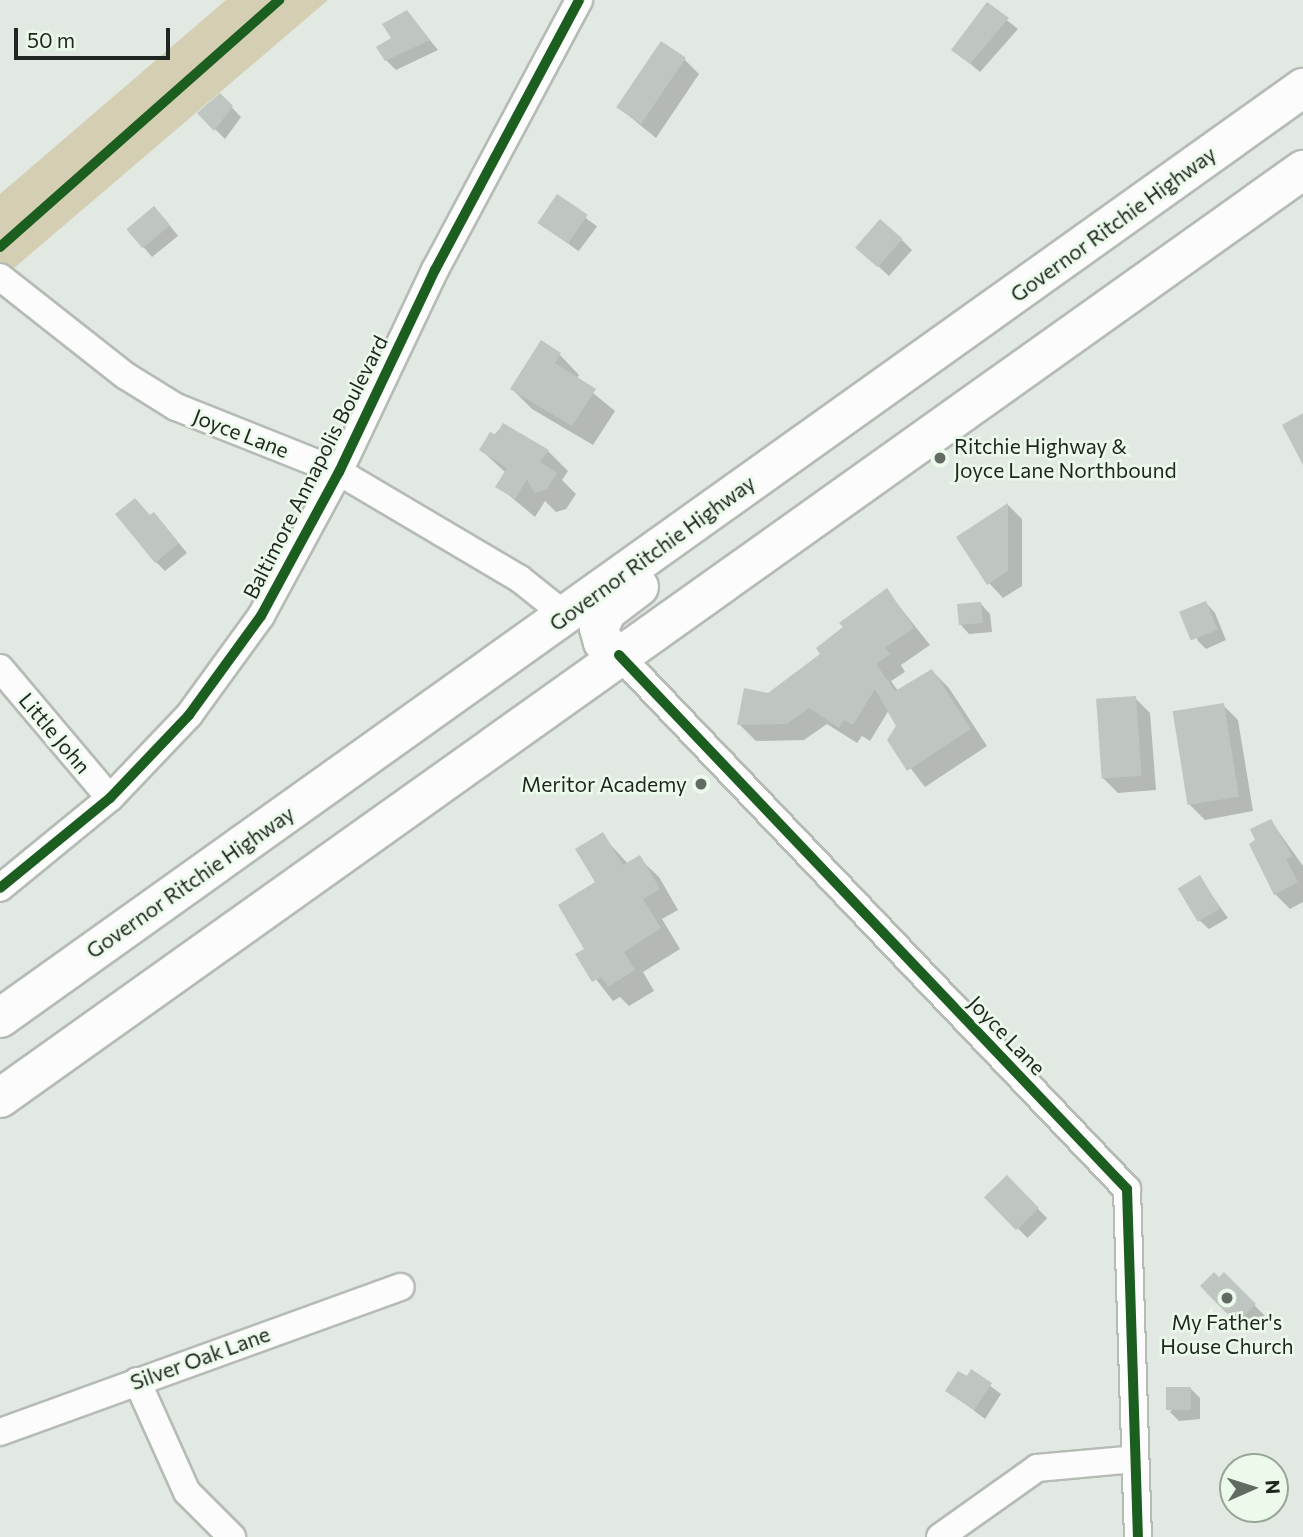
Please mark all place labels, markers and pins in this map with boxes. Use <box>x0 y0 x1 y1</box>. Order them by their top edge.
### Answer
place label: Ritchie Highway & Joyce Lane Northbound <box>954 433 1177 483</box>
marker: Ritchie Highway & Joyce Lane Northbound <box>932 450 948 466</box>
place label: Meritor Academy <box>521 771 687 797</box>
marker: Meritor Academy <box>693 776 709 792</box>
marker: My Father's House Church <box>1219 1290 1235 1306</box>
place label: My Father's House Church <box>1160 1309 1294 1359</box>

